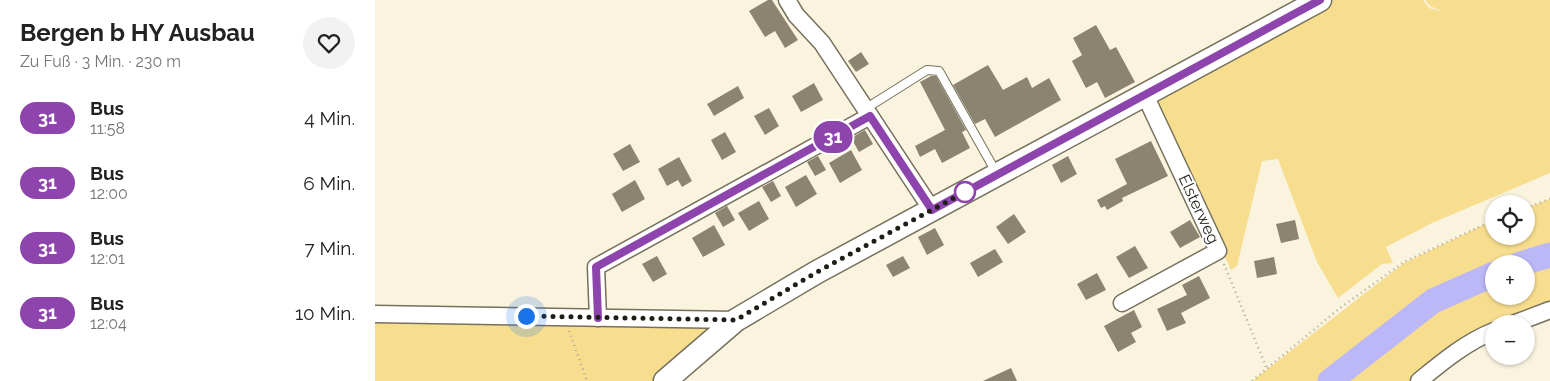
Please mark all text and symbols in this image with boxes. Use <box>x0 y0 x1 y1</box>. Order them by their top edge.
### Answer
button: heart <box>303 17 355 69</box>
text: Bergen b HY Ausbau <box>20 18 255 47</box>
text: Zu Fuß · 3 Min. · 230 m <box>20 52 181 71</box>
text: Bus <box>90 97 124 119</box>
text: 31 <box>38 107 57 128</box>
text: 4 Min. <box>304 107 355 129</box>
text: 11:58 <box>90 119 125 138</box>
line badge: 31 <box>811 121 855 153</box>
text: 31 <box>824 126 842 147</box>
text: Bus <box>90 162 124 184</box>
street label: Elsterweg <box>1175 171 1223 247</box>
text: 31 <box>38 172 57 193</box>
text: 6 Min. <box>303 172 355 194</box>
unlabelled marker <box>954 181 976 203</box>
text: 12:00 <box>90 184 128 203</box>
map controls <box>1485 195 1535 365</box>
button: locate <box>1485 195 1535 245</box>
text: Bus <box>90 227 124 249</box>
text: 31 <box>38 237 57 258</box>
text: 7 Min. <box>305 237 355 259</box>
text: 12:01 <box>90 249 125 268</box>
button: + <box>1485 255 1535 305</box>
text: Bus <box>90 292 124 314</box>
text: 31 <box>38 302 57 323</box>
text: 10 Min. <box>295 302 355 324</box>
your location <box>514 304 539 329</box>
text: 12:04 <box>90 314 127 333</box>
button: − <box>1485 315 1535 365</box>

